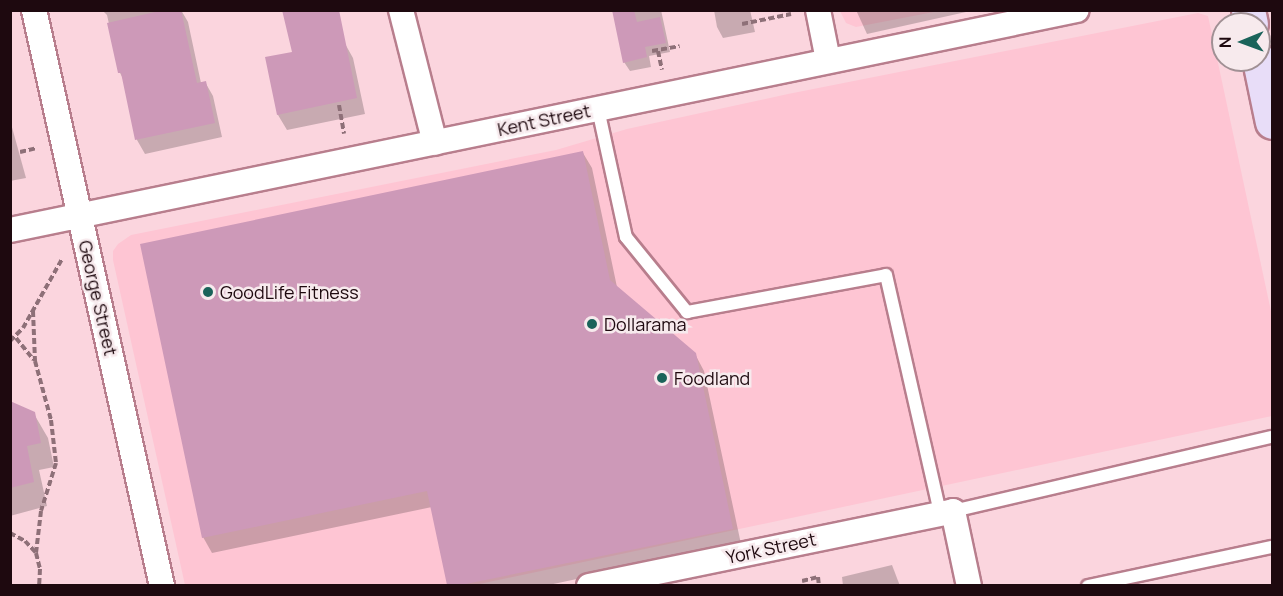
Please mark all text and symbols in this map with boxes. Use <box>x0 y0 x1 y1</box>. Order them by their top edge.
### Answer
north arrow <box>1211 12 1271 72</box>
text: N <box>1214 36 1236 48</box>
street label: Kent Street <box>495 100 593 140</box>
street label: George Street <box>74 238 122 358</box>
place label: GoodLife Fitness <box>220 281 359 303</box>
marker: GoodLife Fitness <box>201 285 215 299</box>
place label: Dollarama <box>604 313 687 335</box>
marker: Dollarama <box>585 317 599 331</box>
place label: Foodland <box>674 367 750 389</box>
marker: Foodland <box>655 371 669 385</box>
street label: York Street <box>724 528 818 568</box>

